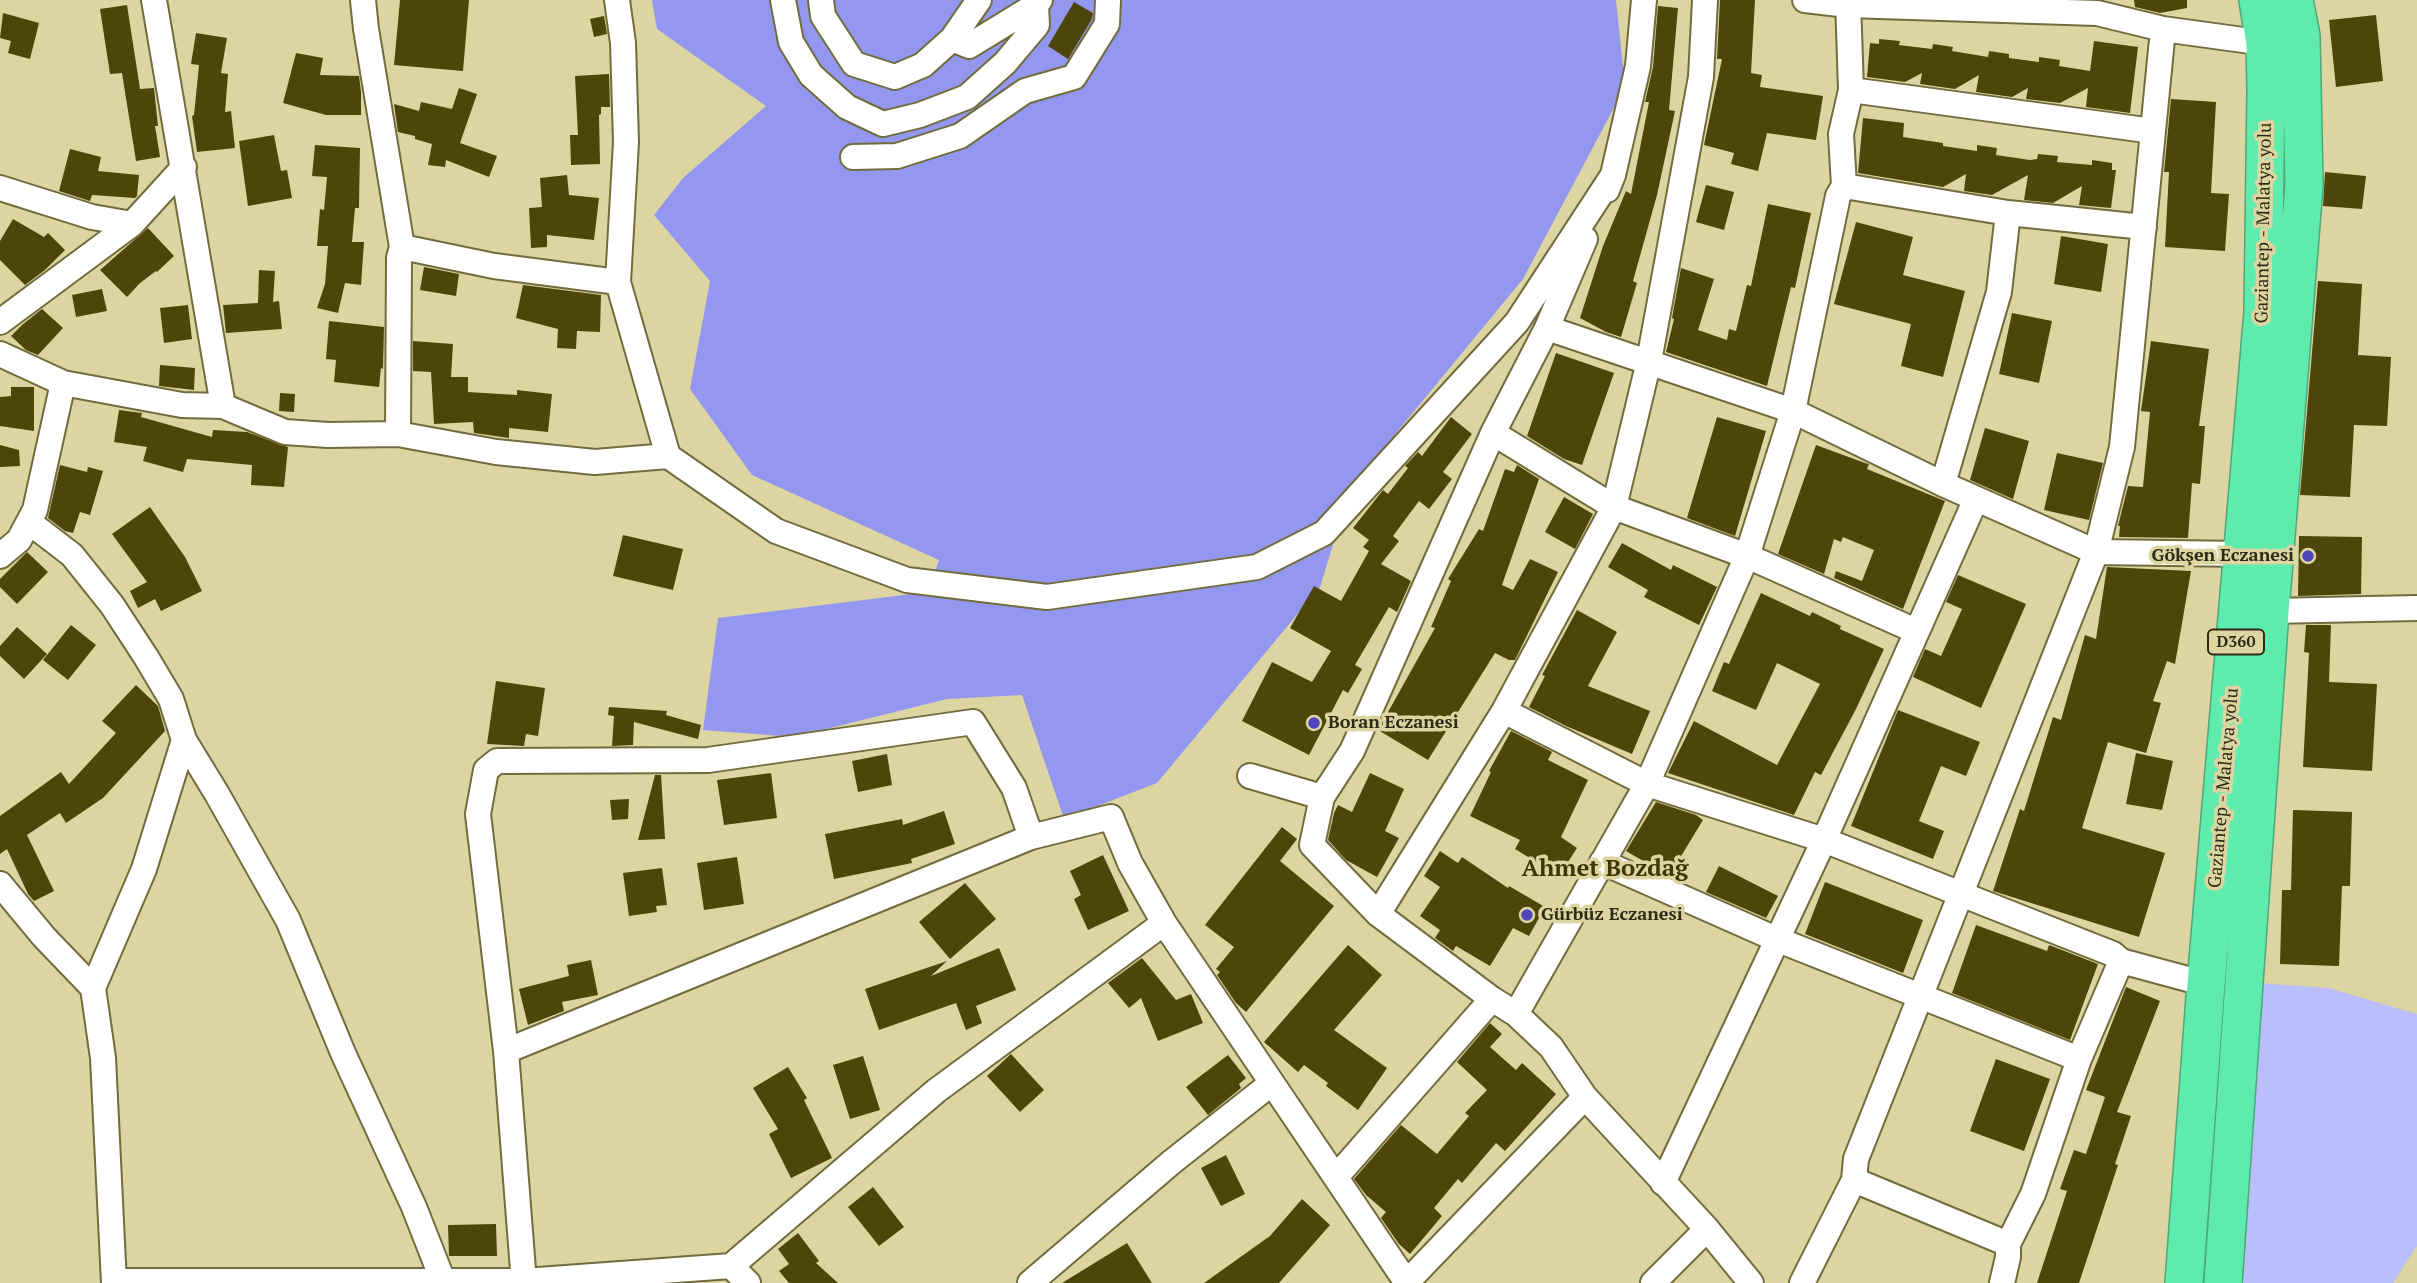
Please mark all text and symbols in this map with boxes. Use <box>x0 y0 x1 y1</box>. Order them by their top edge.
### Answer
street label: Gaziantep - Malatya yolu <box>2251 122 2277 324</box>
place label: Gökşen Eczanesi <box>2152 545 2294 567</box>
marker: Gökşen Eczanesi <box>2300 548 2316 564</box>
road number: D360 <box>2208 629 2264 654</box>
street label: Gaziantep - Malatya yolu <box>2204 687 2244 889</box>
place label: Boran Eczanesi <box>1328 712 1459 734</box>
marker: Boran Eczanesi <box>1306 715 1322 731</box>
district label: Ahmet Bozdağ <box>1521 855 1689 883</box>
place label: Gürbüz Eczanesi <box>1541 904 1683 926</box>
marker: Gürbüz Eczanesi <box>1519 907 1535 923</box>

